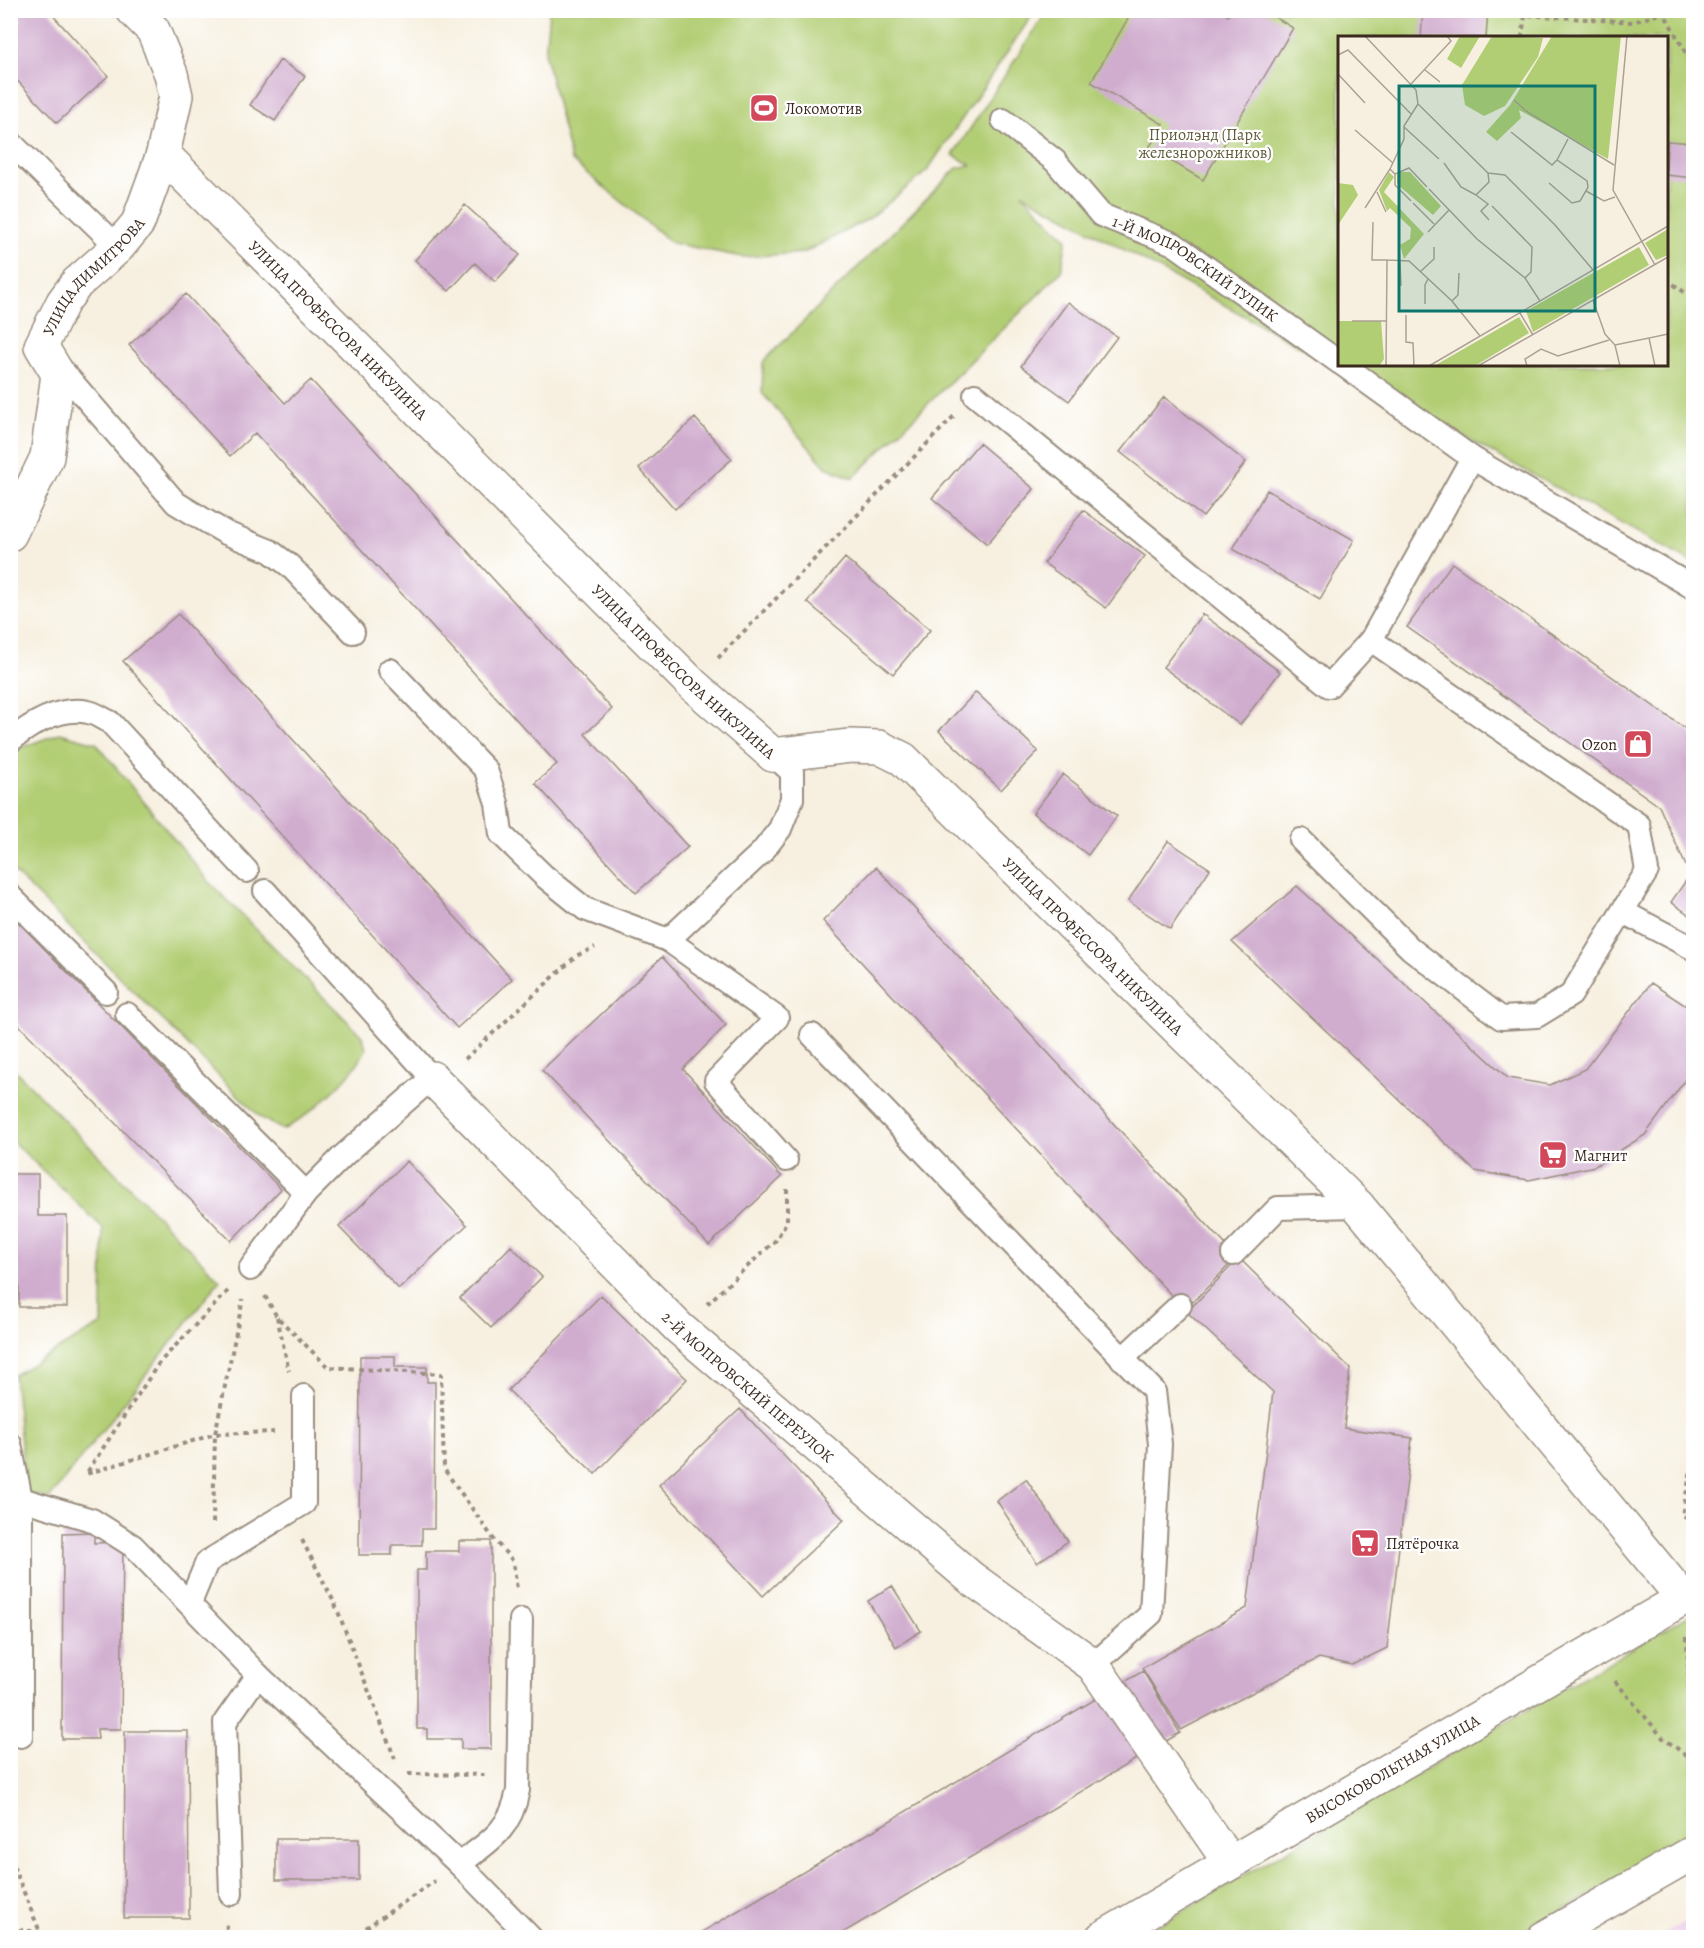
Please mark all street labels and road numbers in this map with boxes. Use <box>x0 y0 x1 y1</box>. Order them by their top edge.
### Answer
street label: 1-Й МОПРОВСКИЙ ТУПИК <box>1109 211 1283 327</box>
street label: УЛИЦА ДИМИТРОВА <box>38 213 151 340</box>
street label: УЛИЦА ПРОФЕССОРА НИКУЛИНА <box>243 236 432 425</box>
street label: УЛИЦА ПРОФЕССОРА НИКУЛИНА <box>587 580 780 765</box>
street label: УЛИЦА ПРОФЕССОРА НИКУЛИНА <box>997 853 1188 1041</box>
street label: 2-Й МОПРОВСКИЙ ПЕРЕУЛОК <box>657 1307 839 1468</box>
street label: ВЫСОКОВОЛЬТНАЯ УЛИЦА <box>1301 1709 1484 1829</box>

